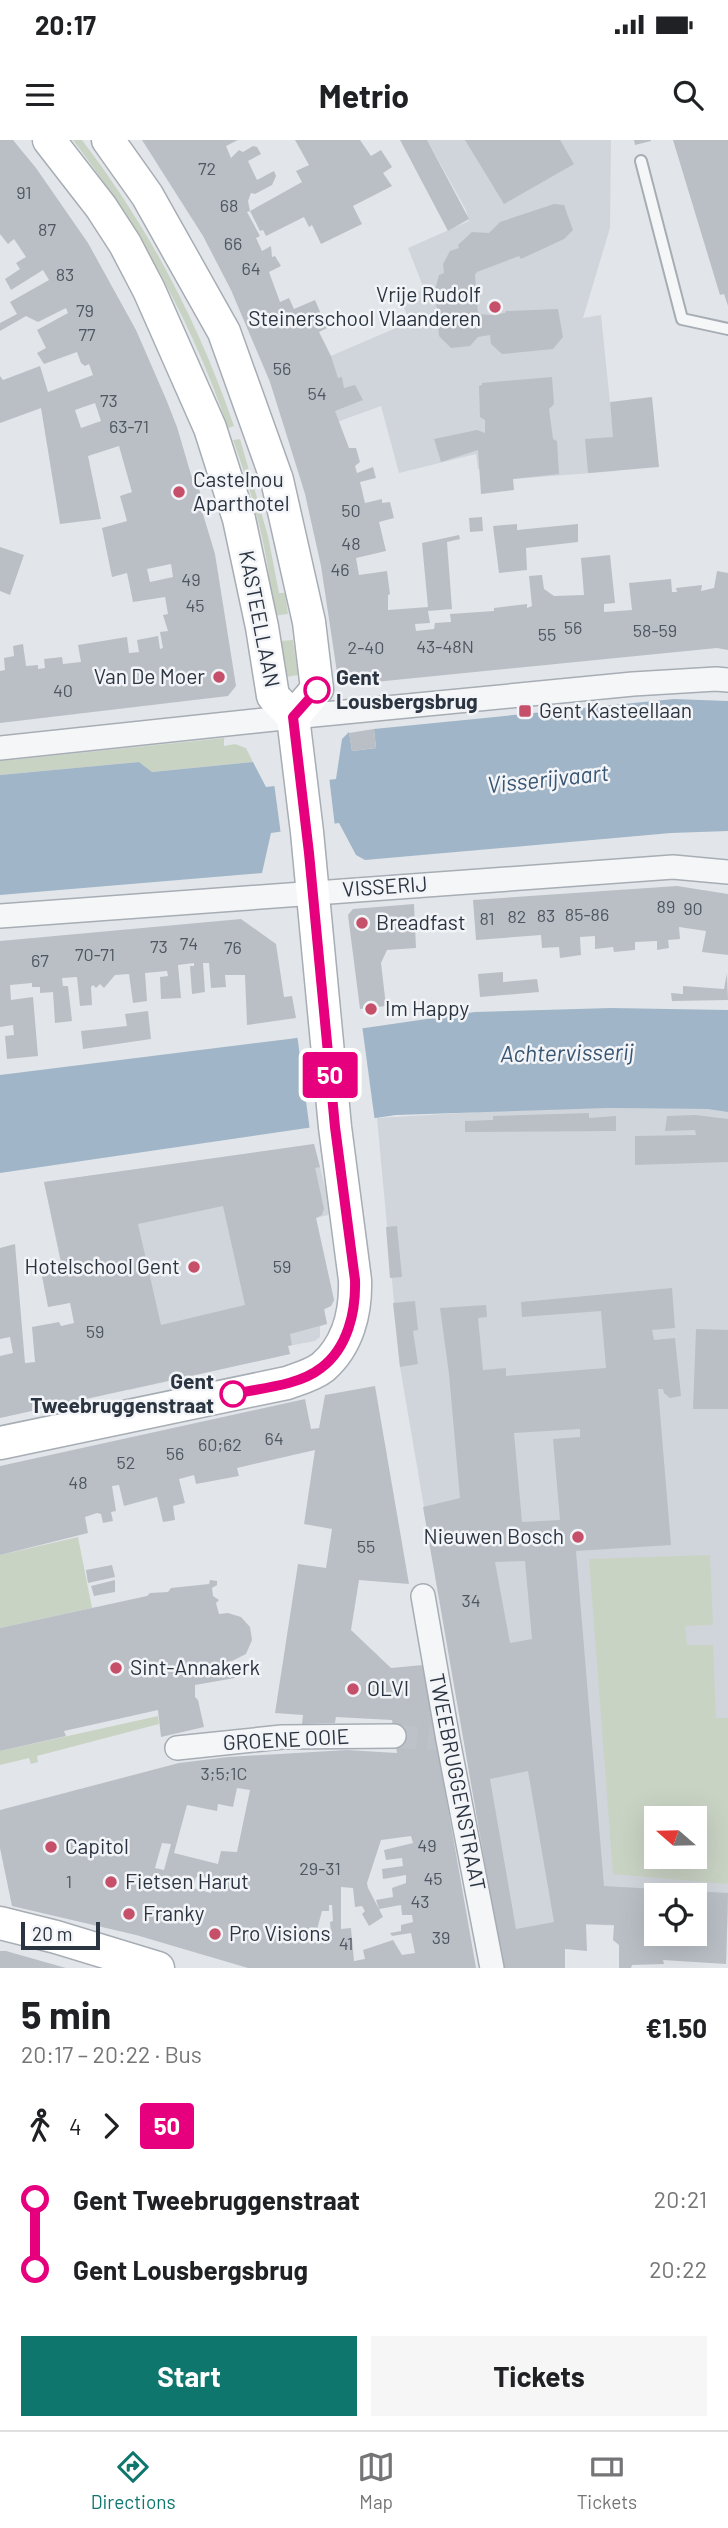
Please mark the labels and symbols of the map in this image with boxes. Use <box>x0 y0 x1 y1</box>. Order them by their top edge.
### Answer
house number: 72 <box>198 157 216 179</box>
house number: 91 <box>16 181 32 203</box>
house number: 68 <box>220 194 238 216</box>
house number: 87 <box>38 218 56 240</box>
house number: 66 <box>224 232 242 254</box>
house number: 64 <box>241 257 261 279</box>
house number: 83 <box>56 263 74 285</box>
place label: Vrije Rudolf Steinerschool Vlaanderen <box>248 281 481 330</box>
house number: 79 <box>76 299 94 321</box>
marker: Vrije Rudolf Steinerschool Vlaanderen <box>487 299 503 315</box>
house number: 77 <box>78 323 96 345</box>
house number: 56 <box>273 357 291 379</box>
house number: 54 <box>307 382 327 404</box>
house number: 73 <box>100 389 118 411</box>
house number: 63-71 <box>109 415 149 437</box>
place label: Castelnou Aparthotel <box>193 466 290 515</box>
marker: Castelnou Aparthotel <box>171 484 187 500</box>
house number: 50 <box>341 499 361 521</box>
house number: 48 <box>341 532 361 554</box>
street label: KASTEELLAAN <box>235 548 286 689</box>
house number: 46 <box>330 558 350 580</box>
house number: 49 <box>181 568 201 590</box>
house number: 45 <box>185 594 205 616</box>
house number: 56 <box>564 616 582 638</box>
house number: 58-59 <box>633 619 677 641</box>
house number: 55 <box>538 623 556 645</box>
house number: 43-48N <box>416 635 474 657</box>
house number: 2-40 <box>348 636 384 658</box>
place label: Van De Moer <box>94 663 205 688</box>
place label: Gent Lousbergsbrug <box>336 664 478 713</box>
marker: Van De Moer <box>211 669 227 685</box>
marker: Gent Lousbergsbrug <box>304 677 330 703</box>
house number: 40 <box>53 679 73 701</box>
place label: Gent Kasteellaan <box>539 697 692 722</box>
marker: Gent Kasteellaan <box>517 703 533 719</box>
water label: Visserijvaart <box>486 758 610 798</box>
street label: VISSERIJ <box>341 870 428 901</box>
house number: 89 <box>657 895 675 917</box>
house number: 90 <box>683 897 703 919</box>
house number: 85-86 <box>565 903 609 925</box>
house number: 83 <box>537 904 555 926</box>
house number: 82 <box>507 905 527 927</box>
house number: 81 <box>479 907 495 929</box>
place label: Breadfast <box>376 909 466 934</box>
marker: Breadfast <box>354 915 370 931</box>
house number: 74 <box>180 932 198 954</box>
house number: 73 <box>150 935 168 957</box>
house number: 76 <box>224 936 242 958</box>
house number: 70-71 <box>75 943 115 965</box>
house number: 67 <box>31 949 49 971</box>
place label: Im Happy <box>385 995 469 1020</box>
marker: Im Happy <box>363 1001 379 1017</box>
water label: Achtervisserij <box>500 1037 634 1067</box>
line badge: 50 <box>298 1052 362 1098</box>
place label: Hotelschool Gent <box>24 1253 180 1278</box>
house number: 59 <box>273 1255 291 1277</box>
marker: Hotelschool Gent <box>186 1259 202 1275</box>
house number: 59 <box>86 1320 104 1342</box>
place label: Gent Tweebruggenstraat <box>30 1368 214 1417</box>
marker: Gent Tweebruggenstraat <box>220 1381 246 1407</box>
house number: 64 <box>264 1427 284 1449</box>
house number: 60;62 <box>198 1433 242 1455</box>
house number: 56 <box>166 1442 184 1464</box>
house number: 52 <box>117 1451 135 1473</box>
house number: 48 <box>68 1471 88 1493</box>
place label: Nieuwen Bosch <box>424 1523 564 1548</box>
marker: Nieuwen Bosch <box>570 1529 586 1545</box>
house number: 55 <box>357 1535 375 1557</box>
house number: 34 <box>461 1589 481 1611</box>
place label: Sint-Annakerk <box>130 1654 260 1679</box>
marker: Sint-Annakerk <box>108 1660 124 1676</box>
street label: TWEEBRUGGENSTRAAT <box>425 1671 492 1893</box>
place label: OLVI <box>367 1675 409 1700</box>
marker: OLVI <box>345 1681 361 1697</box>
street label: GROENE OOIE <box>222 1723 350 1754</box>
house number: 3;5;1C <box>201 1762 247 1784</box>
north arrow <box>644 1806 707 1869</box>
place label: Capitol <box>65 1833 129 1858</box>
house number: 49 <box>417 1834 437 1856</box>
marker: Capitol <box>43 1839 59 1855</box>
house number: 29-31 <box>299 1857 341 1879</box>
house number: 45 <box>423 1867 443 1889</box>
place label: Fietsen Harut <box>125 1868 249 1893</box>
house number: 1 <box>66 1870 72 1892</box>
marker: Fietsen Harut <box>103 1874 119 1890</box>
house number: 43 <box>410 1890 430 1912</box>
place label: Franky <box>143 1900 205 1925</box>
marker: Franky <box>121 1906 137 1922</box>
scale bar <box>21 1919 100 1951</box>
place label: Pro Visions <box>229 1920 331 1945</box>
marker: Pro Visions <box>207 1926 223 1942</box>
house number: 39 <box>432 1926 450 1948</box>
house number: 41 <box>339 1932 353 1954</box>

